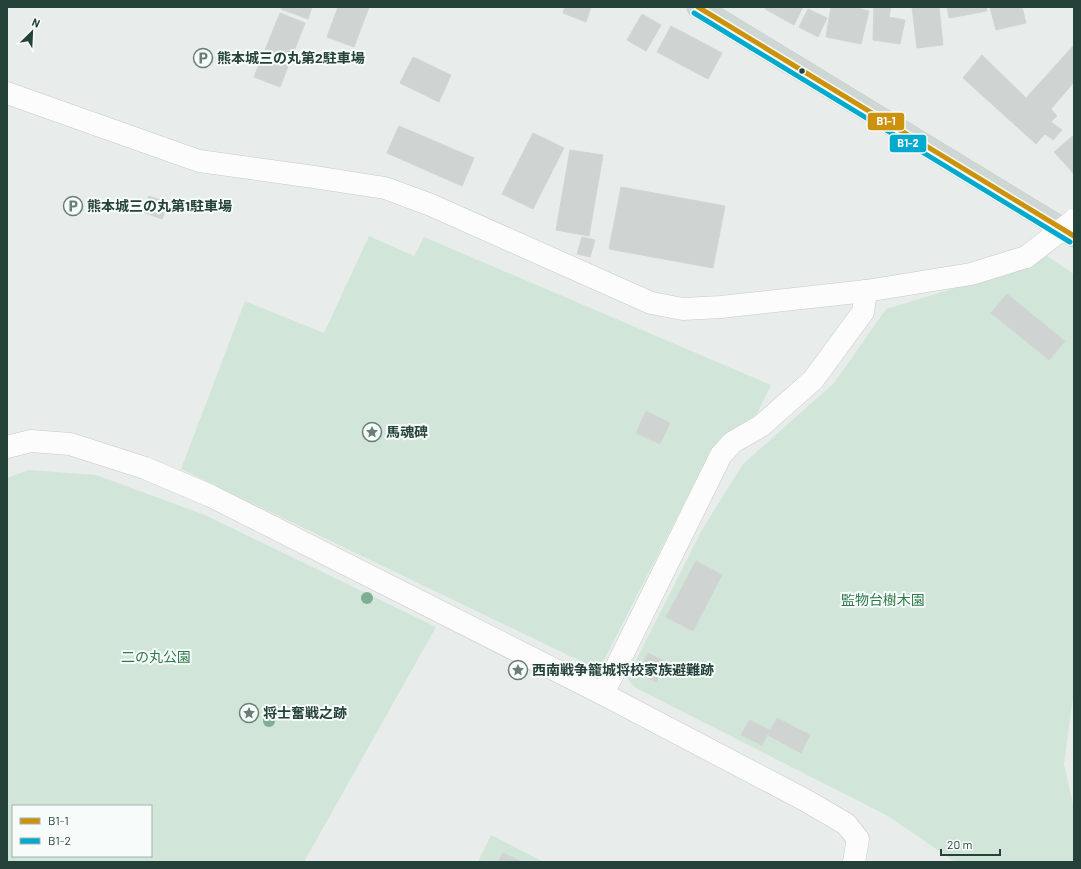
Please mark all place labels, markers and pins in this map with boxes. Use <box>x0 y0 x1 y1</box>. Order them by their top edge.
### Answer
parking icon: 熊本城三の丸第2駐車場 <box>192 47 214 69</box>
place label: 熊本城三の丸第2駐車場 <box>217 49 365 66</box>
unlabelled marker <box>797 66 807 76</box>
parking icon: 熊本城三の丸第1駐車場 <box>62 195 84 217</box>
place label: 熊本城三の丸第1駐車場 <box>87 197 232 214</box>
place icon: 馬魂碑 <box>361 421 383 443</box>
place label: 馬魂碑 <box>386 423 428 440</box>
place icon: 西南戦争籠城将校家族避難跡 <box>507 659 529 681</box>
place label: 西南戦争籠城将校家族避難跡 <box>532 661 714 678</box>
place icon: 将士奮戦之跡 <box>238 702 260 724</box>
place label: 将士奮戦之跡 <box>263 704 347 721</box>

